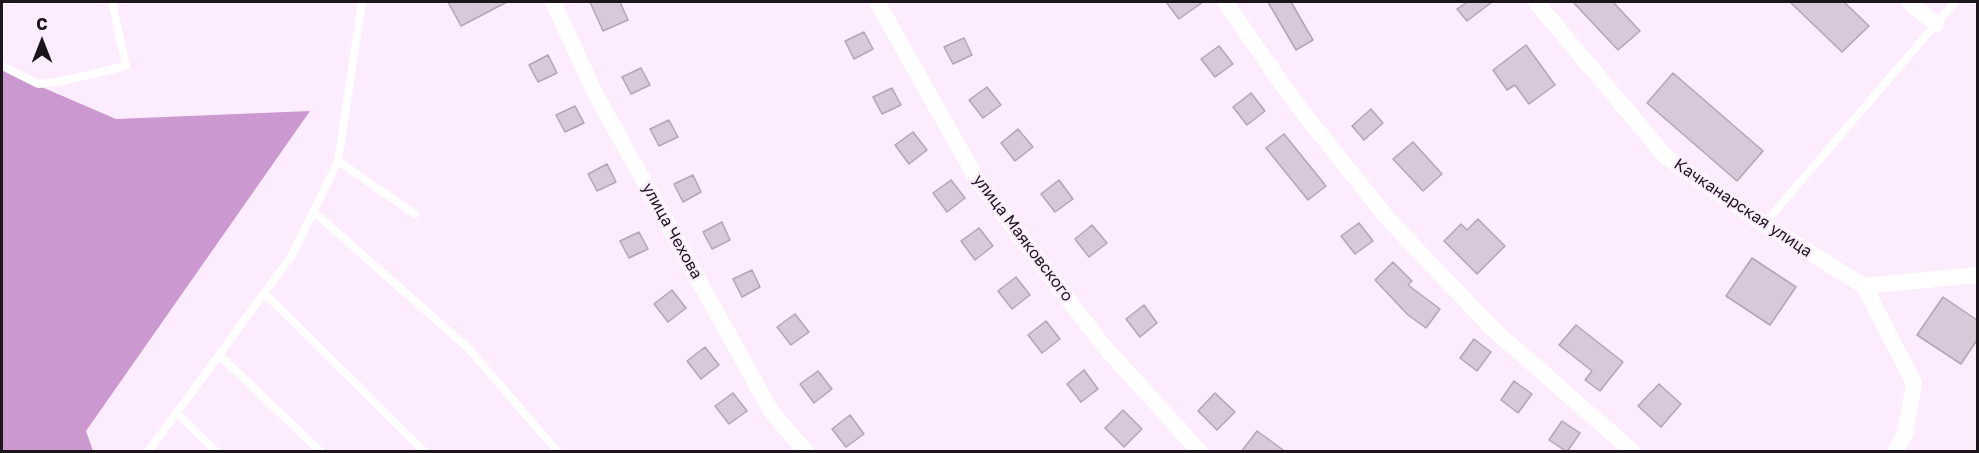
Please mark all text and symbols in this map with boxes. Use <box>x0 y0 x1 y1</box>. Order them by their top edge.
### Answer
north arrow <box>12 12 72 72</box>
text: С <box>36 14 48 34</box>
street label: Качканарская улица <box>1670 155 1816 261</box>
street label: улица Маяковского <box>969 171 1077 305</box>
street label: улица Чехова <box>638 180 706 282</box>

